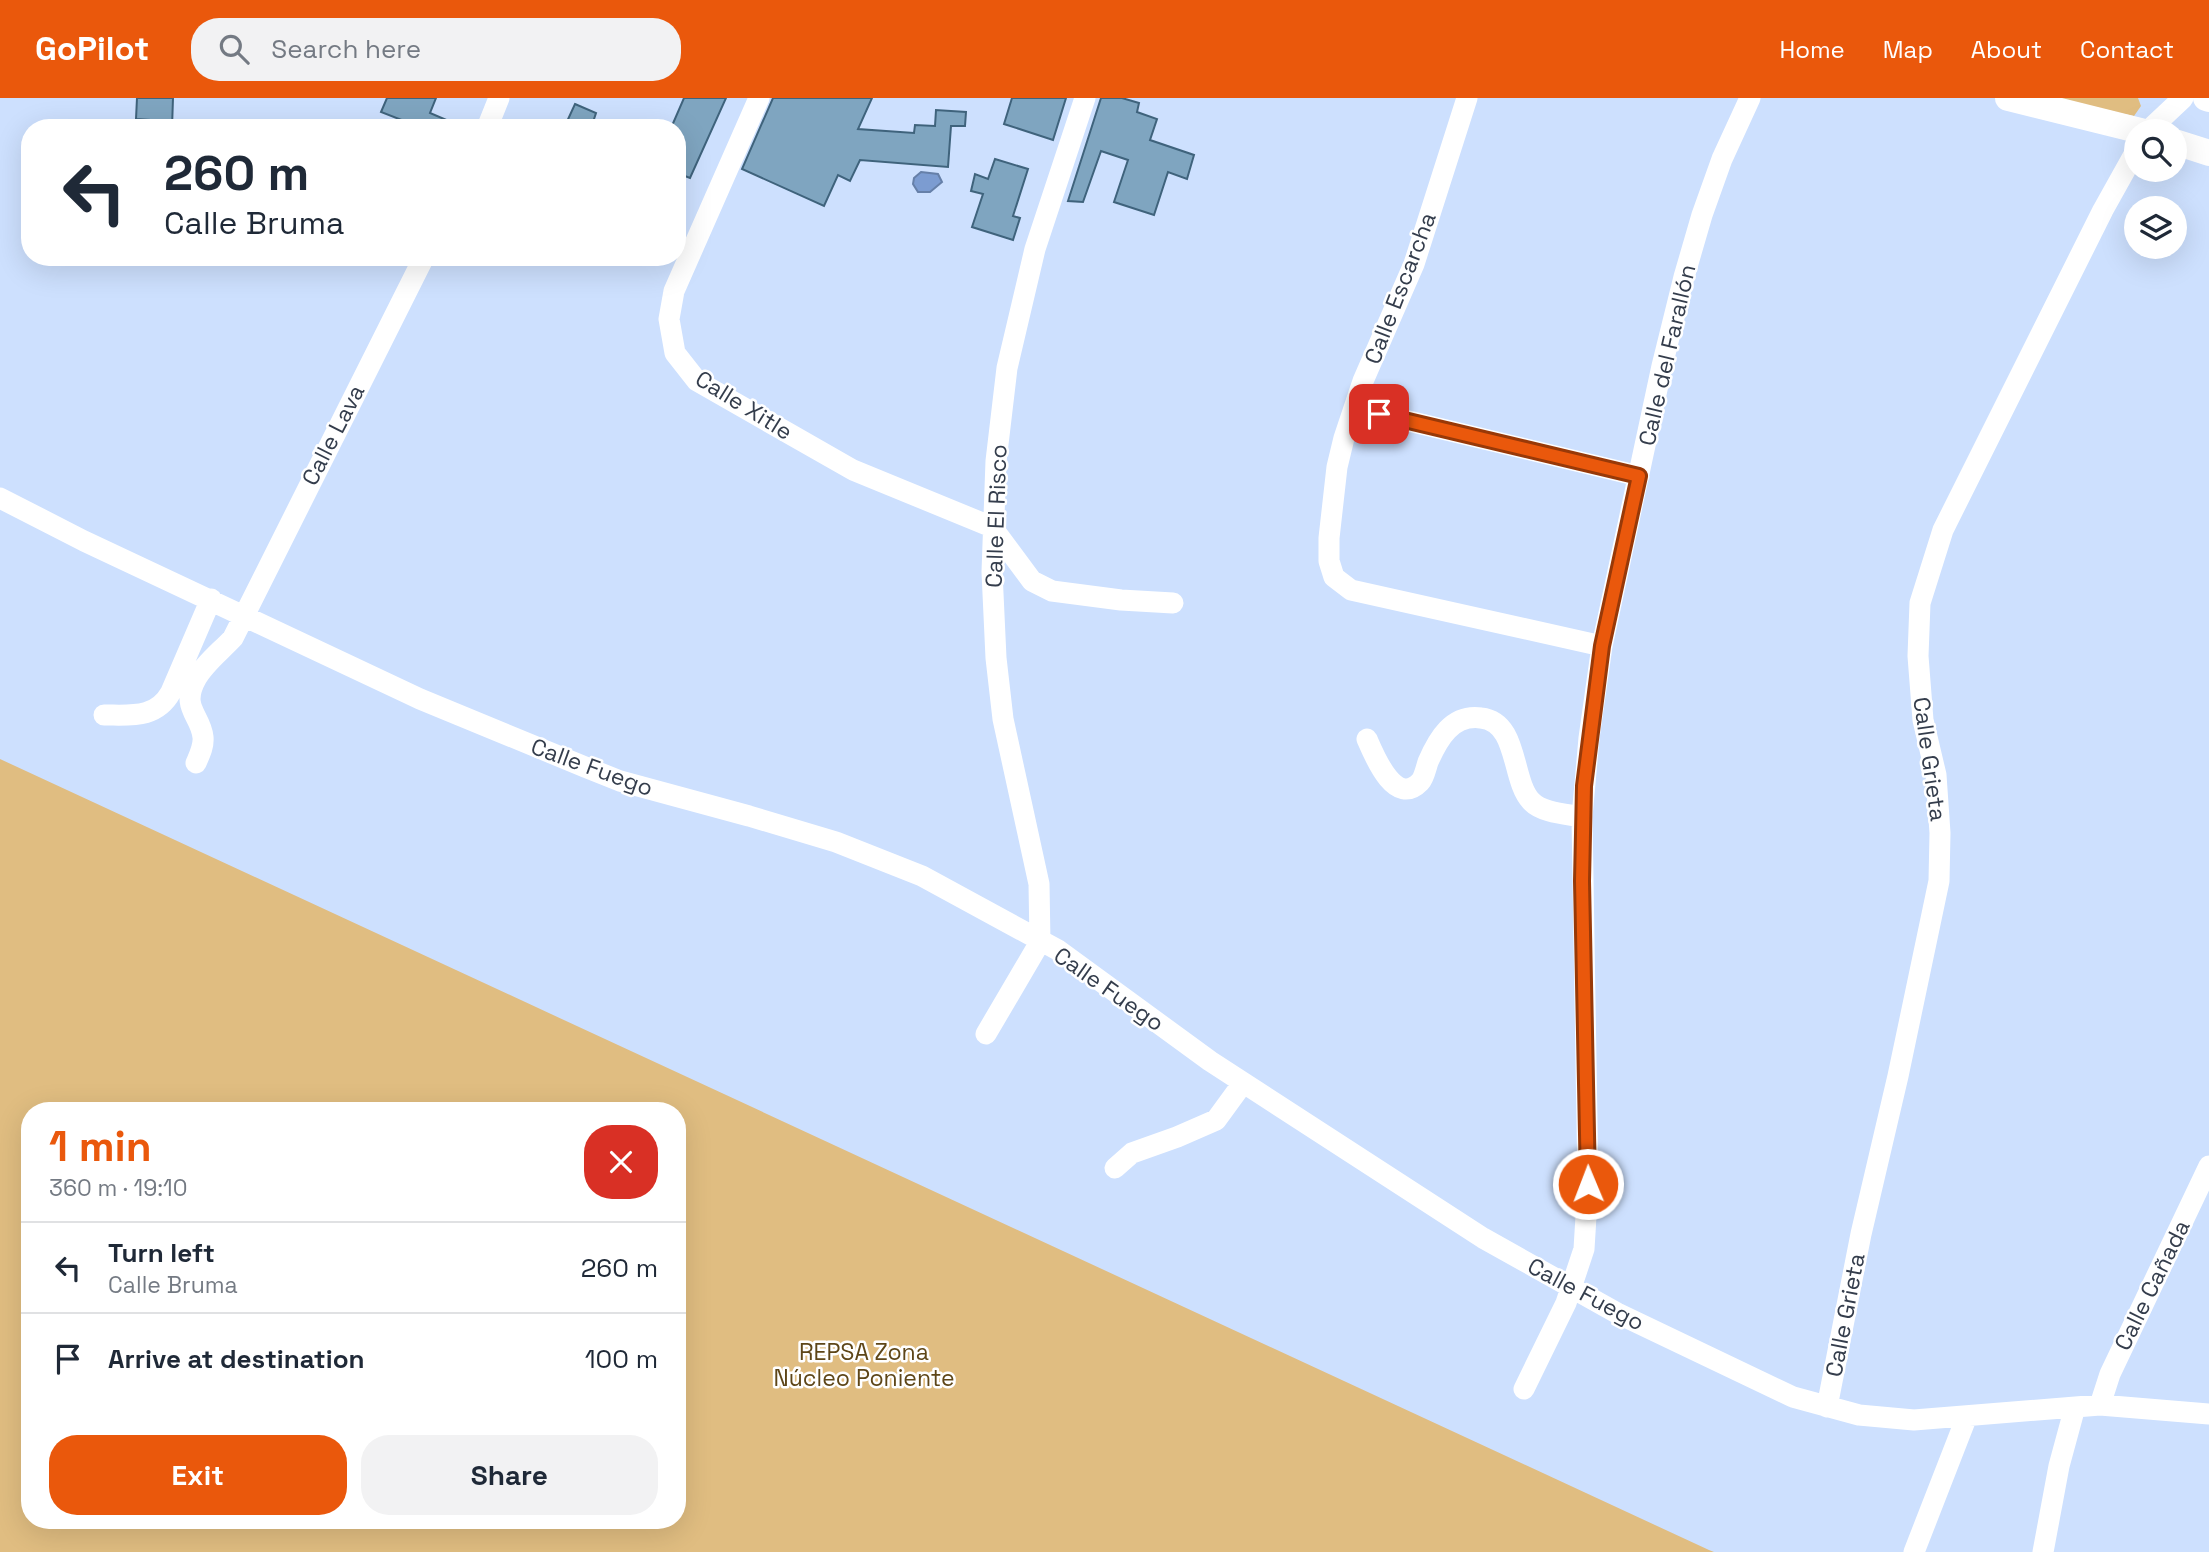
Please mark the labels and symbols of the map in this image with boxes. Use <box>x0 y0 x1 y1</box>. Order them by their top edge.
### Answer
street label: Calle Escarcha <box>1357 208 1443 368</box>
street label: Calle del Farallón <box>1632 261 1702 449</box>
street label: Calle Xitle <box>690 363 798 447</box>
street label: Calle Lava <box>295 380 371 490</box>
pin <box>1349 384 1409 444</box>
street label: Calle El Risco <box>979 444 1013 588</box>
street label: Calle Grieta <box>1906 695 1954 823</box>
street label: Calle Fuego <box>527 731 657 803</box>
street label: Calle Fuego <box>1048 940 1170 1038</box>
position arrow <box>1551 1147 1625 1221</box>
street label: Calle Cañada <box>2107 1215 2197 1355</box>
street label: Calle Fuego <box>1522 1251 1650 1337</box>
street label: Calle Grieta <box>1818 1251 1872 1379</box>
park label: REPSA Zona Núcleo Poniente <box>773 1337 955 1393</box>

